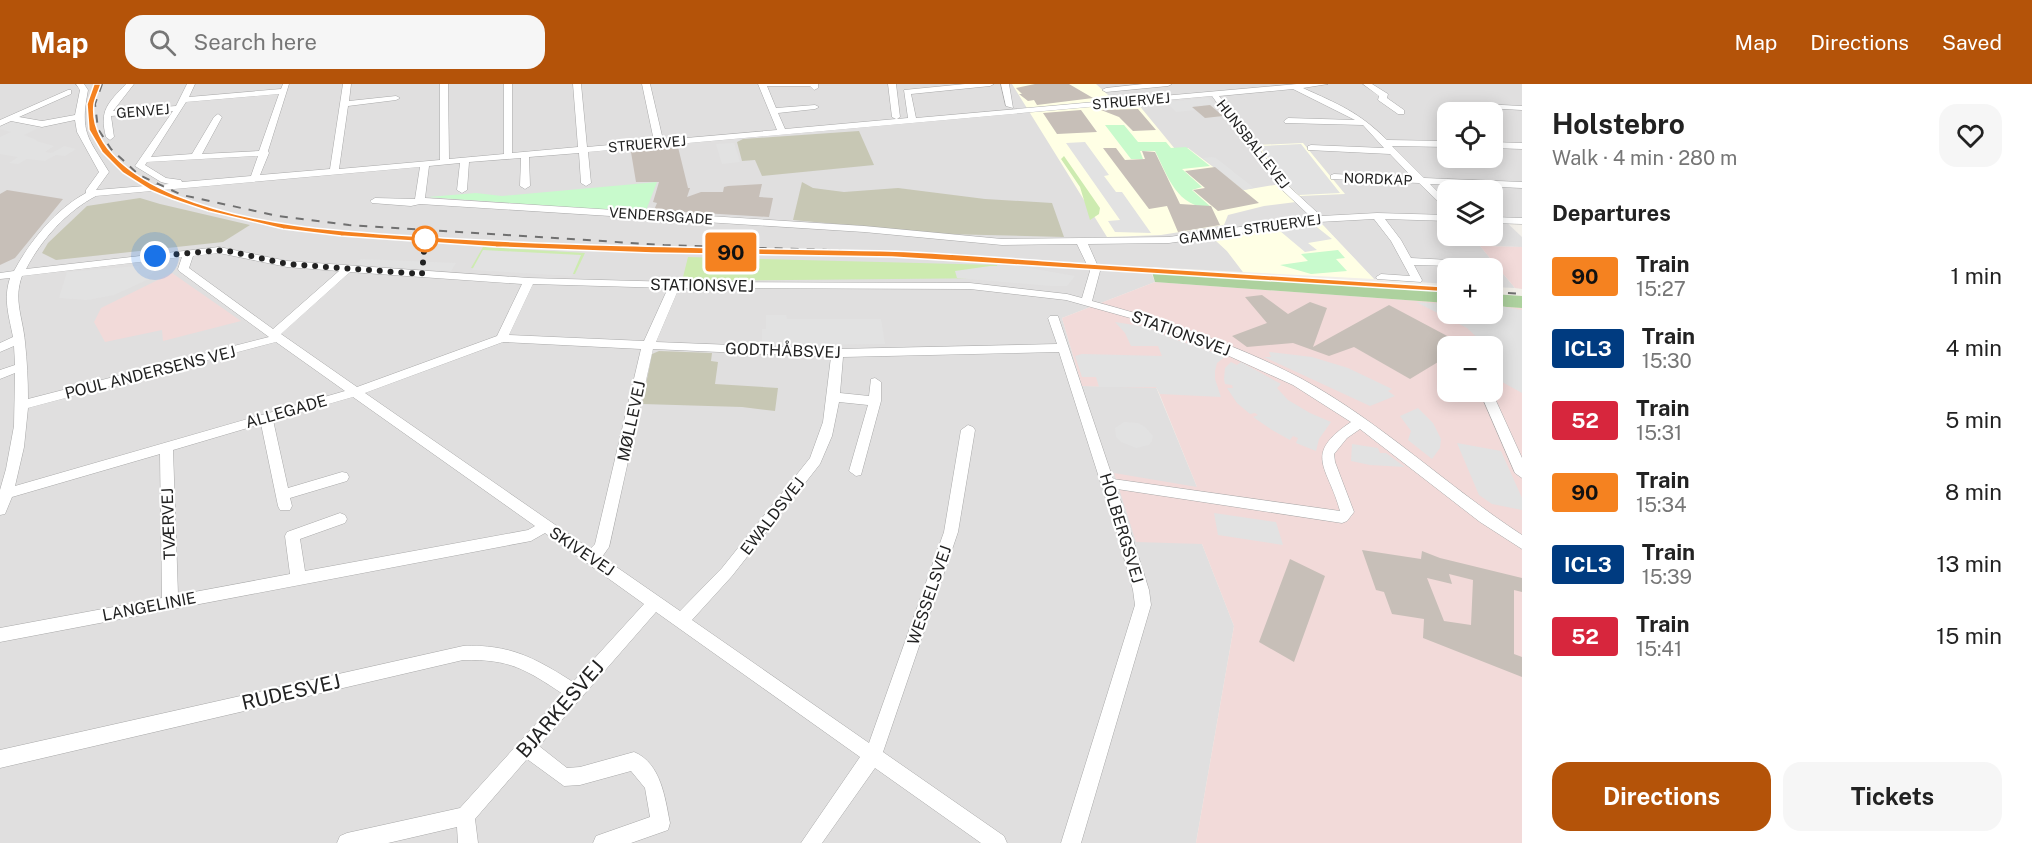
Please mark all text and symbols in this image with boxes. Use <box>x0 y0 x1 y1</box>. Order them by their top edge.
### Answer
search box <box>125 15 545 69</box>
text: Map <box>30 26 89 59</box>
icon: search <box>146 26 179 59</box>
text: Search here <box>194 29 317 55</box>
text: Map <box>1735 30 1777 55</box>
text: Directions <box>1810 30 1909 55</box>
text: Saved <box>1942 30 2002 55</box>
street label: STRUERVEJ <box>1091 90 1171 112</box>
street label: HUNSBALLEVEJ <box>1213 96 1293 192</box>
street label: GENVEJ <box>116 101 170 121</box>
map controls <box>1437 102 1503 402</box>
button: locate <box>1437 102 1503 168</box>
button: heart <box>1939 104 2002 167</box>
text: Holstebro <box>1552 107 1685 140</box>
street label: STRUERVEJ <box>607 133 687 155</box>
text: Walk · 4 min · 280 m <box>1552 146 1737 170</box>
street label: NORDKAP <box>1343 170 1413 188</box>
button: layers <box>1437 180 1503 246</box>
text: Departures <box>1552 200 1671 226</box>
street label: VENDERSGADE <box>608 204 714 228</box>
street label: GAMMEL STRUERVEJ <box>1178 211 1322 247</box>
unlabelled marker <box>412 226 438 252</box>
line badge: 90 <box>704 232 758 272</box>
text: 90 <box>717 240 745 265</box>
your location <box>140 241 170 271</box>
text: Train <box>1636 251 1689 277</box>
button: + <box>1437 258 1503 324</box>
text: 1 min <box>1950 263 2002 289</box>
text: 90 <box>1571 264 1599 289</box>
street label: STATIONSVEJ <box>650 275 754 296</box>
text: 15:27 <box>1636 277 1686 301</box>
street label: STATIONSVEJ <box>1129 307 1233 360</box>
text: Train <box>1642 323 1695 349</box>
text: 4 min <box>1946 335 2002 361</box>
button: − <box>1437 336 1503 402</box>
text: ICL3 <box>1564 336 1612 361</box>
street label: GODTHÅBSVEJ <box>725 337 841 362</box>
street label: POUL ANDERSENS VEJ <box>63 342 237 403</box>
text: 15:30 <box>1642 349 1692 373</box>
street label: MØLLEVEJ <box>614 379 649 463</box>
street label: ALLEGADE <box>243 391 329 432</box>
text: Train <box>1636 395 1689 421</box>
text: 5 min <box>1945 407 2002 433</box>
text: 52 <box>1571 408 1599 433</box>
text: 15:31 <box>1636 421 1682 445</box>
text: Train <box>1636 467 1689 493</box>
street label: HOLBERGSVEJ <box>1096 471 1147 585</box>
street label: EWALDSVEJ <box>736 474 808 559</box>
text: 8 min <box>1945 479 2002 505</box>
text: 90 <box>1571 480 1599 505</box>
street label: TVÆRVEJ <box>158 488 179 560</box>
text: 15:34 <box>1636 493 1687 517</box>
street label: SKIVEVEJ <box>546 523 618 580</box>
text: Train <box>1642 539 1695 565</box>
street label: WESSELSVEJ <box>904 543 955 647</box>
text: 13 min <box>1937 551 2002 577</box>
text: ICL3 <box>1564 552 1612 577</box>
text: 15:39 <box>1642 565 1692 589</box>
street label: LANGELINIE <box>101 588 198 625</box>
text: Train <box>1636 611 1689 637</box>
text: 15 min <box>1936 623 2002 649</box>
text: 52 <box>1571 624 1599 649</box>
text: 15:41 <box>1636 637 1682 661</box>
street label: BJARKESVEJ <box>511 655 609 763</box>
street label: RUDESVEJ <box>239 669 343 715</box>
button: Directions <box>1552 762 1771 831</box>
button: Tickets <box>1783 762 2002 831</box>

